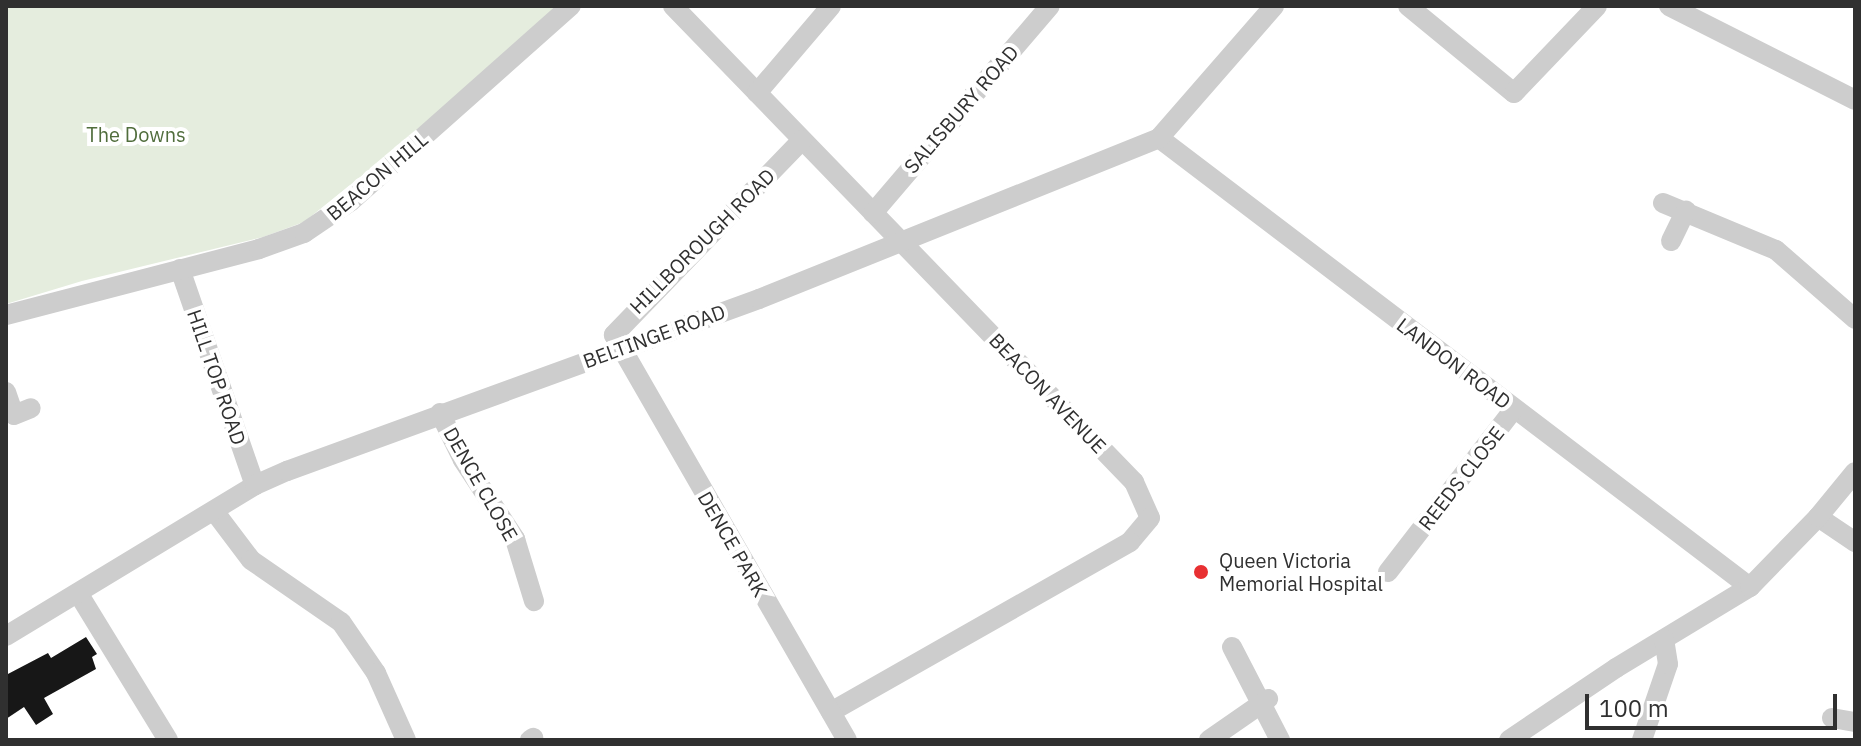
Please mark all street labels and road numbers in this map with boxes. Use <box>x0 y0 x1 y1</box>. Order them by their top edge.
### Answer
street label: SALISBURY ROAD <box>899 40 1023 178</box>
street label: BEACON HILL <box>322 127 432 225</box>
street label: HILLBOROUGH ROAD <box>625 164 779 318</box>
street label: BELTINGE ROAD <box>580 299 728 373</box>
street label: HILL TOP ROAD <box>183 306 251 448</box>
street label: LANDON ROAD <box>1392 312 1516 414</box>
street label: BEACON AVENUE <box>985 328 1111 458</box>
street label: REEDS CLOSE <box>1413 421 1509 535</box>
street label: DENCE CLOSE <box>439 423 523 545</box>
street label: DENCE PARK <box>693 487 773 601</box>

